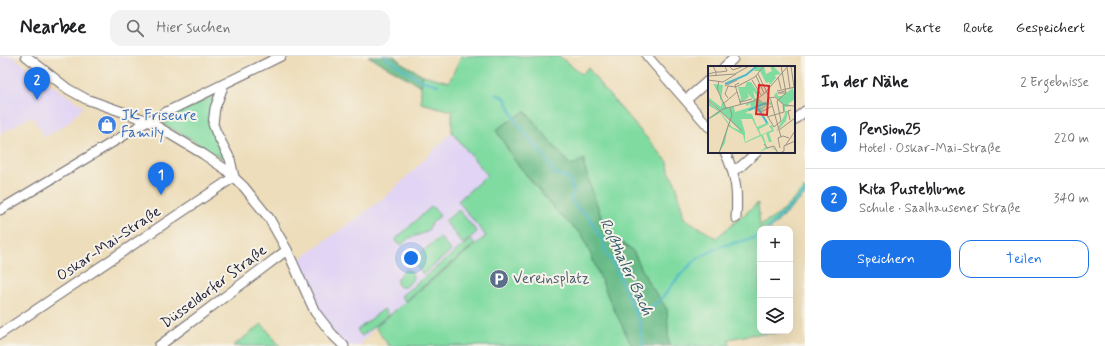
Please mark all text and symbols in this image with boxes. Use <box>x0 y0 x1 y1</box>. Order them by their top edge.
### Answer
search box <box>110 10 390 46</box>
text: Nearbee <box>20 15 86 40</box>
icon: search <box>124 17 146 39</box>
text: Hier suchen <box>156 18 230 38</box>
text: Karte <box>905 19 941 37</box>
text: Route <box>963 19 994 37</box>
text: Gespeichert <box>1016 19 1085 37</box>
inset map <box>708 66 795 153</box>
pin: 2 <box>24 67 50 100</box>
text: In der Nähe <box>821 71 909 93</box>
text: 2 Ergebnisse <box>1020 74 1089 91</box>
place label: JK Friseure Family <box>121 106 197 143</box>
shop icon: JK Friseure Family <box>96 114 118 136</box>
text: Pension25 <box>859 120 921 140</box>
text: 1 <box>831 130 837 147</box>
text: 220 m <box>1054 130 1089 147</box>
text: Hotel · Oskar-Mai-Straße <box>859 140 1001 157</box>
pin: 1 <box>148 162 174 195</box>
text: Kita Pusteblume <box>859 180 965 200</box>
text: 2 <box>831 190 837 207</box>
text: 340 m <box>1054 190 1089 207</box>
text: Schule · Saalhausener Straße <box>859 200 1021 217</box>
street label: Oskar-Mai-Straße <box>53 202 165 286</box>
water label: Roßthaler Bach <box>594 215 658 319</box>
map controls <box>757 226 793 334</box>
button: + <box>757 226 793 262</box>
button: Speichern <box>821 240 951 278</box>
button: Teilen <box>959 240 1089 278</box>
street label: Düsseldorfer Straße <box>157 241 271 333</box>
your location <box>401 248 421 268</box>
button: − <box>757 262 793 298</box>
parking icon: Vereinsplatz <box>488 268 510 290</box>
place label: Vereinsplatz <box>513 269 590 289</box>
button: layers <box>757 298 793 334</box>

